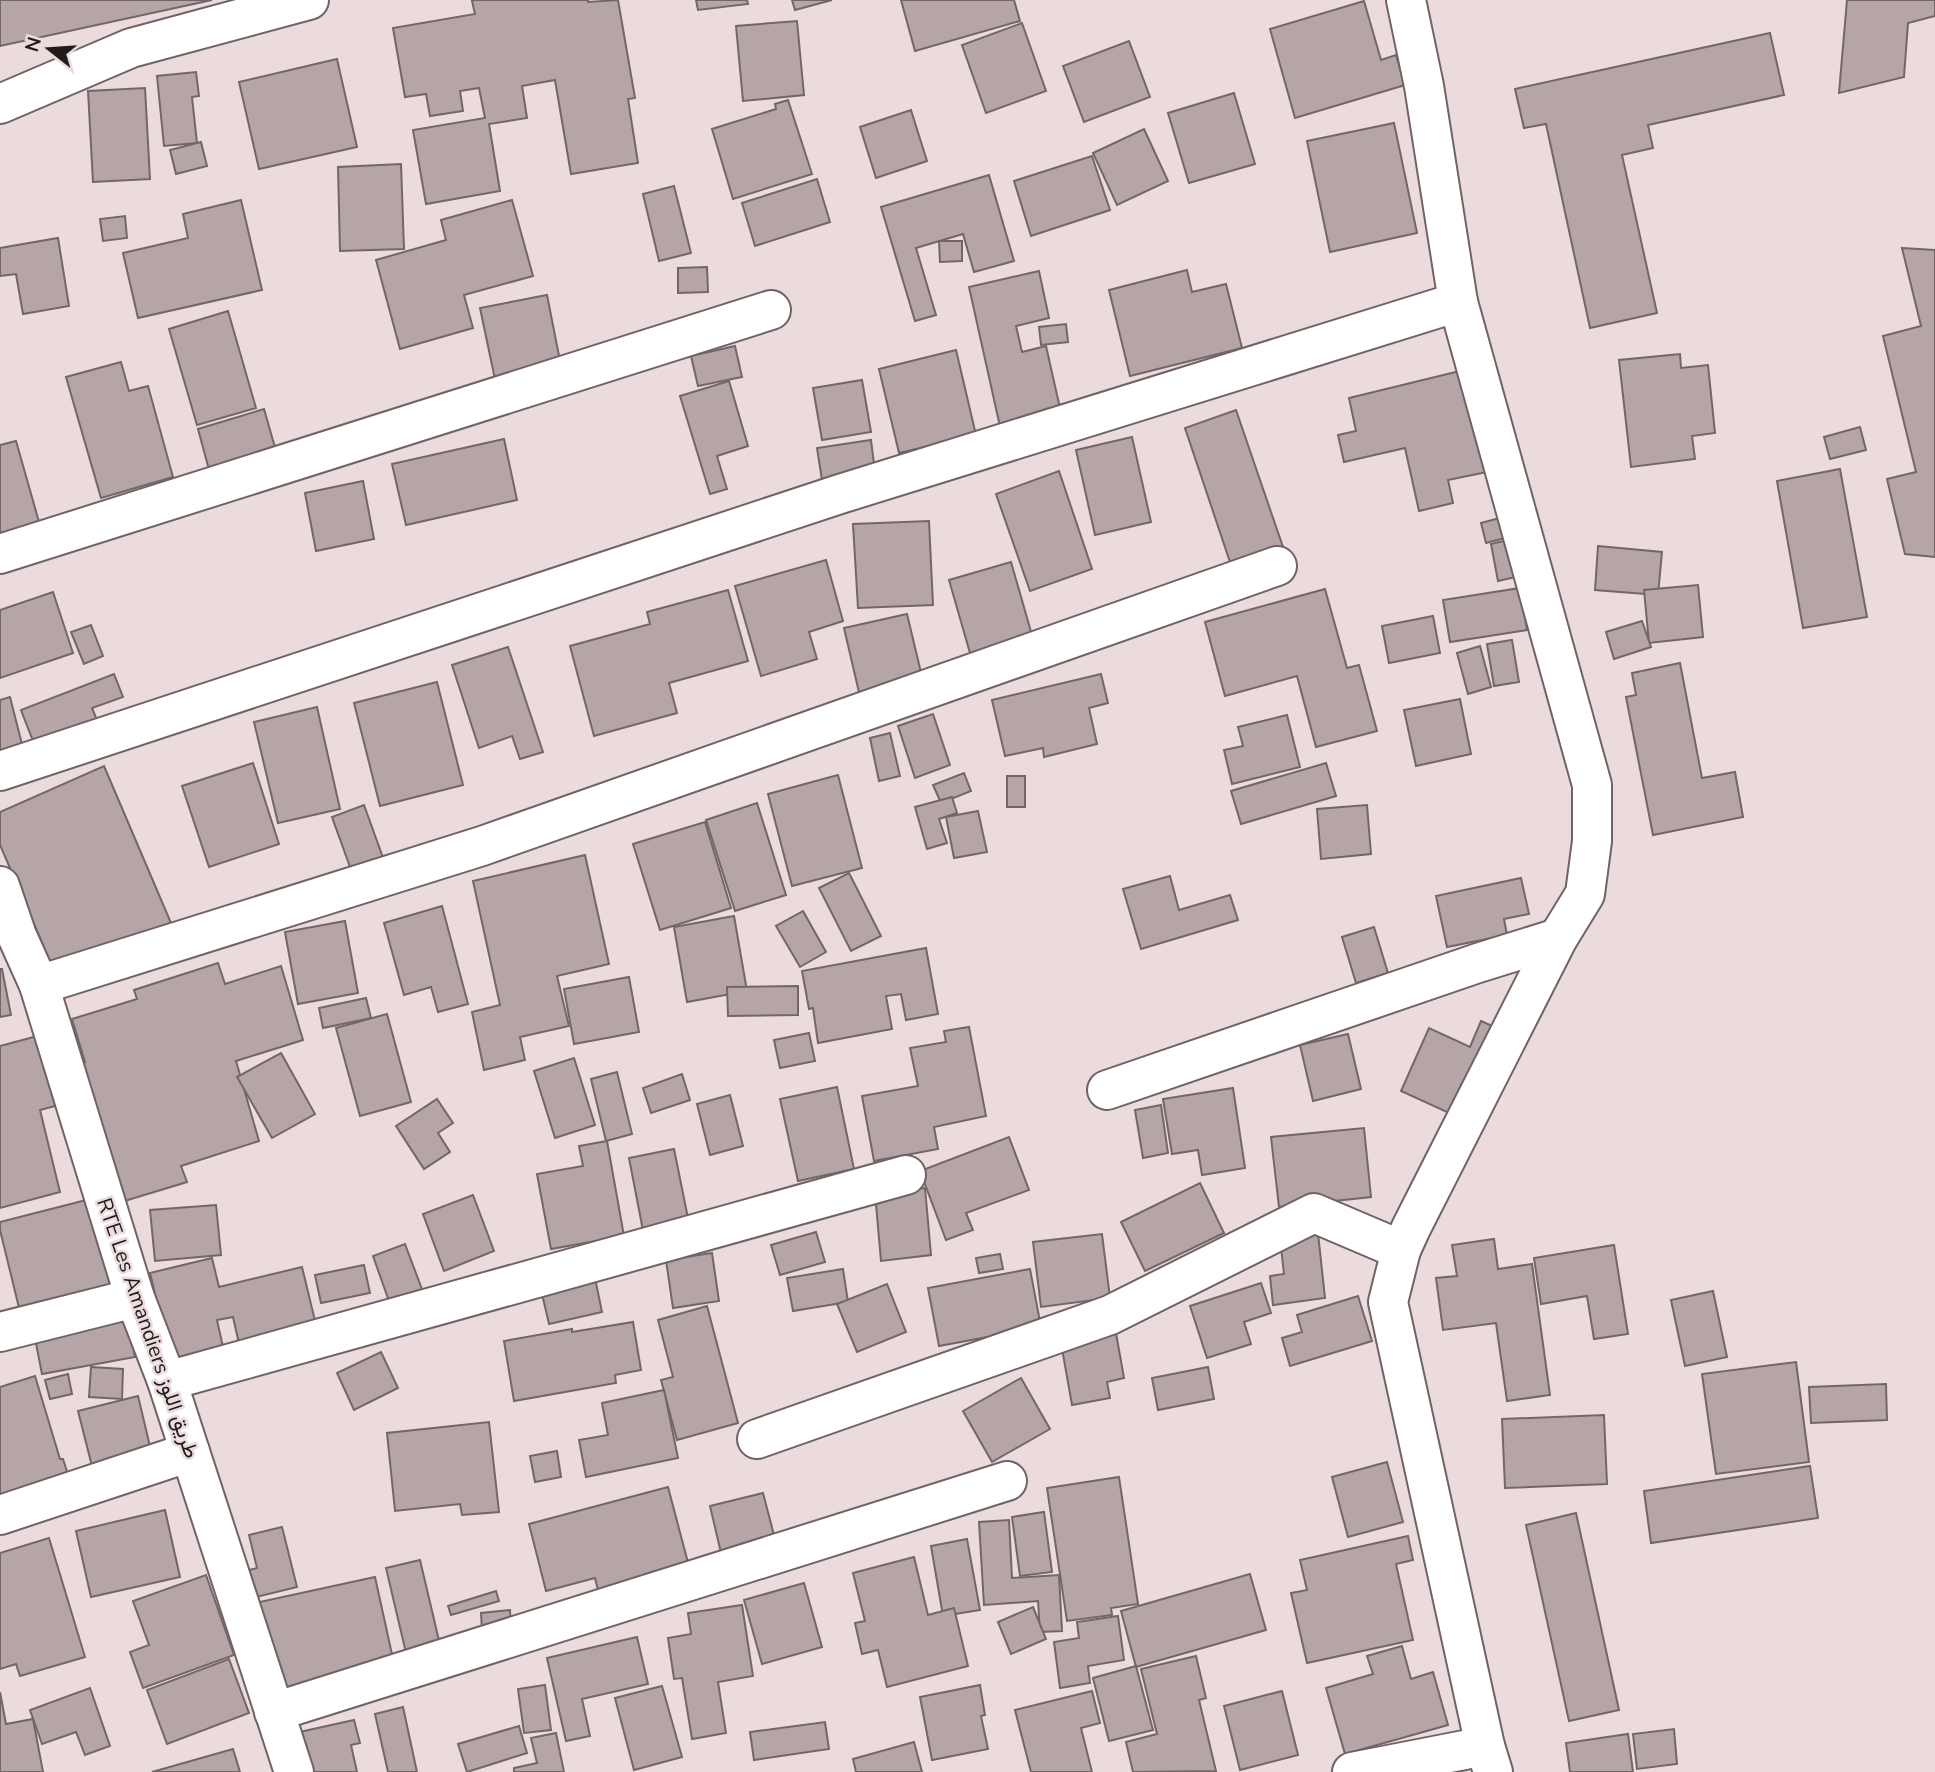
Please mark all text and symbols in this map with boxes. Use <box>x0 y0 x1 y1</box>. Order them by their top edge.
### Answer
north arrow <box>14 14 84 84</box>
text: N <box>19 34 48 55</box>
street label: RTE Les Amandiers طريق اللوز <box>90 1194 206 1462</box>

